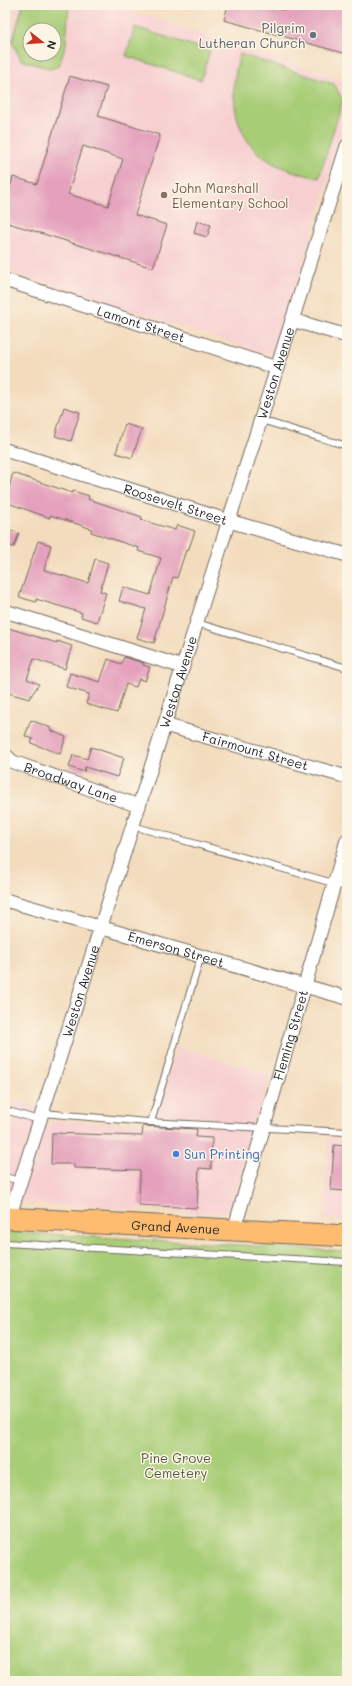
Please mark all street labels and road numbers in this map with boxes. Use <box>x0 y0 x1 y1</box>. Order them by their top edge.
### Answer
street label: Lamont Street <box>95 301 188 346</box>
street label: Weston Avenue <box>252 325 297 421</box>
street label: Roosevelt Street <box>122 479 230 528</box>
street label: Weston Avenue <box>155 634 200 730</box>
street label: Fairmount Street <box>200 727 311 774</box>
street label: Broadway Lane <box>22 758 120 806</box>
street label: Emerson Street <box>126 927 227 970</box>
street label: Weston Avenue <box>58 943 103 1039</box>
street label: Fleming Street <box>269 987 311 1082</box>
street label: Grand Avenue <box>131 1216 221 1237</box>

